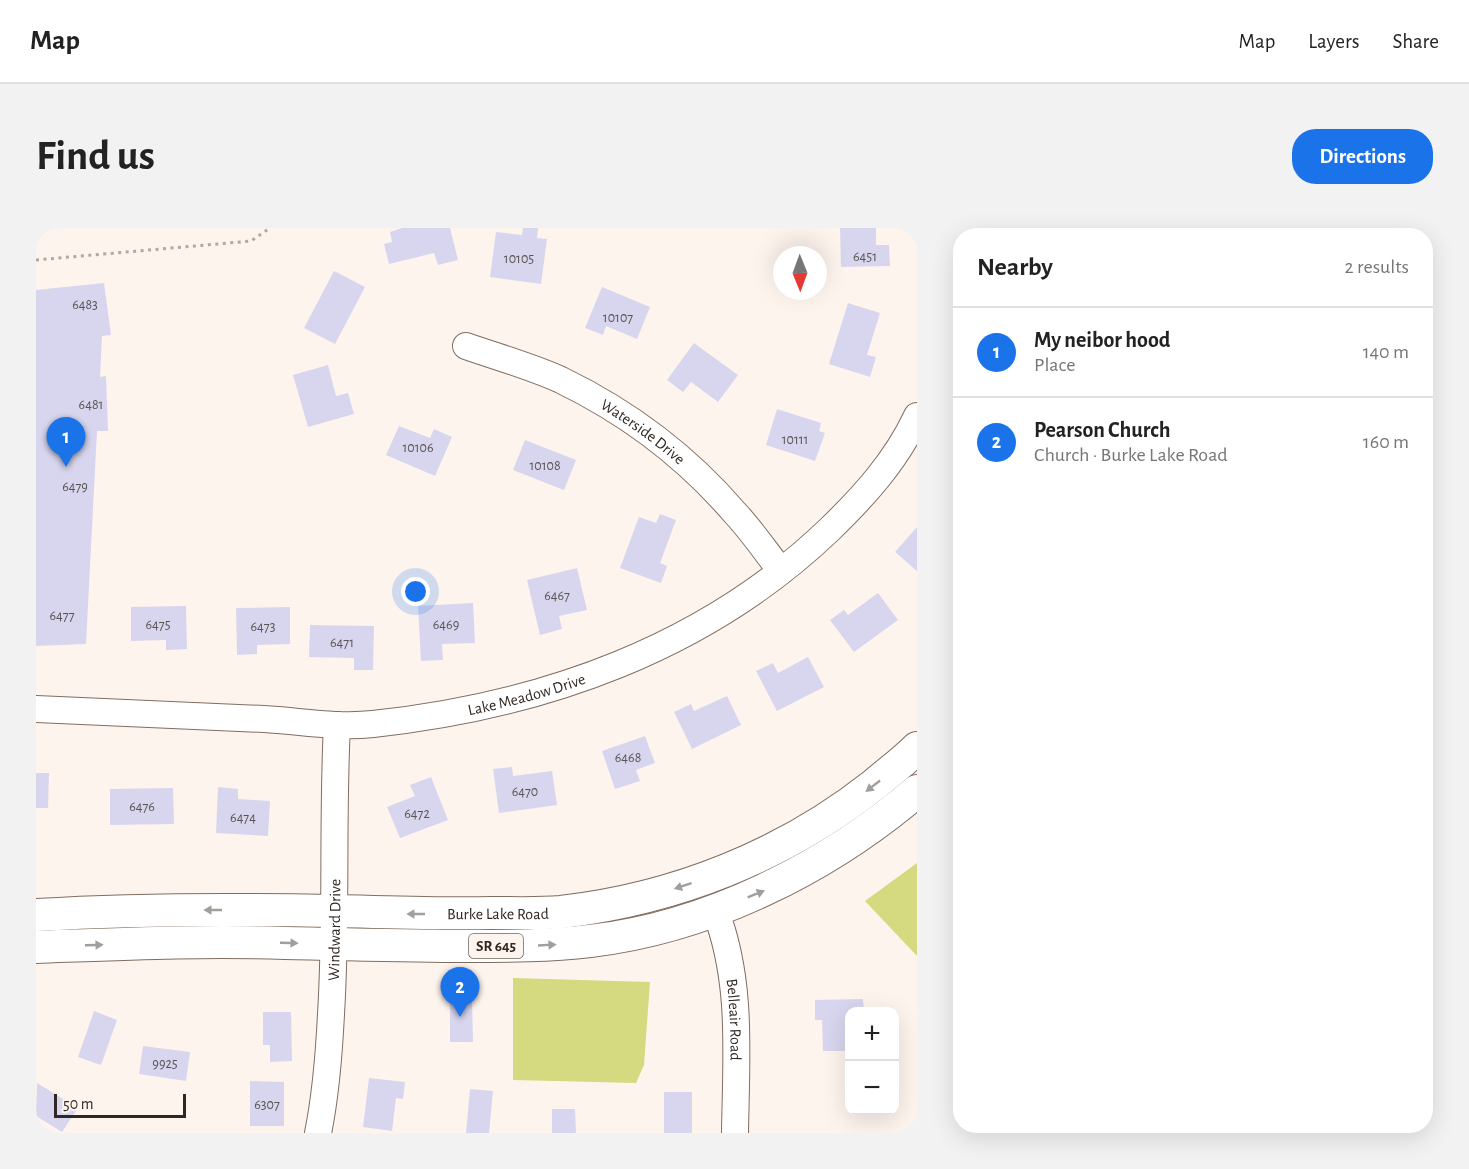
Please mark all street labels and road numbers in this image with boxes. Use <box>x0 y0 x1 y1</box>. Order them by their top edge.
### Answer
street label: Waterside Drive <box>598 396 688 468</box>
street label: Lake Meadow Drive <box>466 671 587 718</box>
street label: Windward Drive <box>326 879 343 981</box>
street label: Burke Lake Road <box>447 906 549 922</box>
road number: SR 645 <box>469 934 523 958</box>
street label: Belleair Road <box>723 978 744 1061</box>

